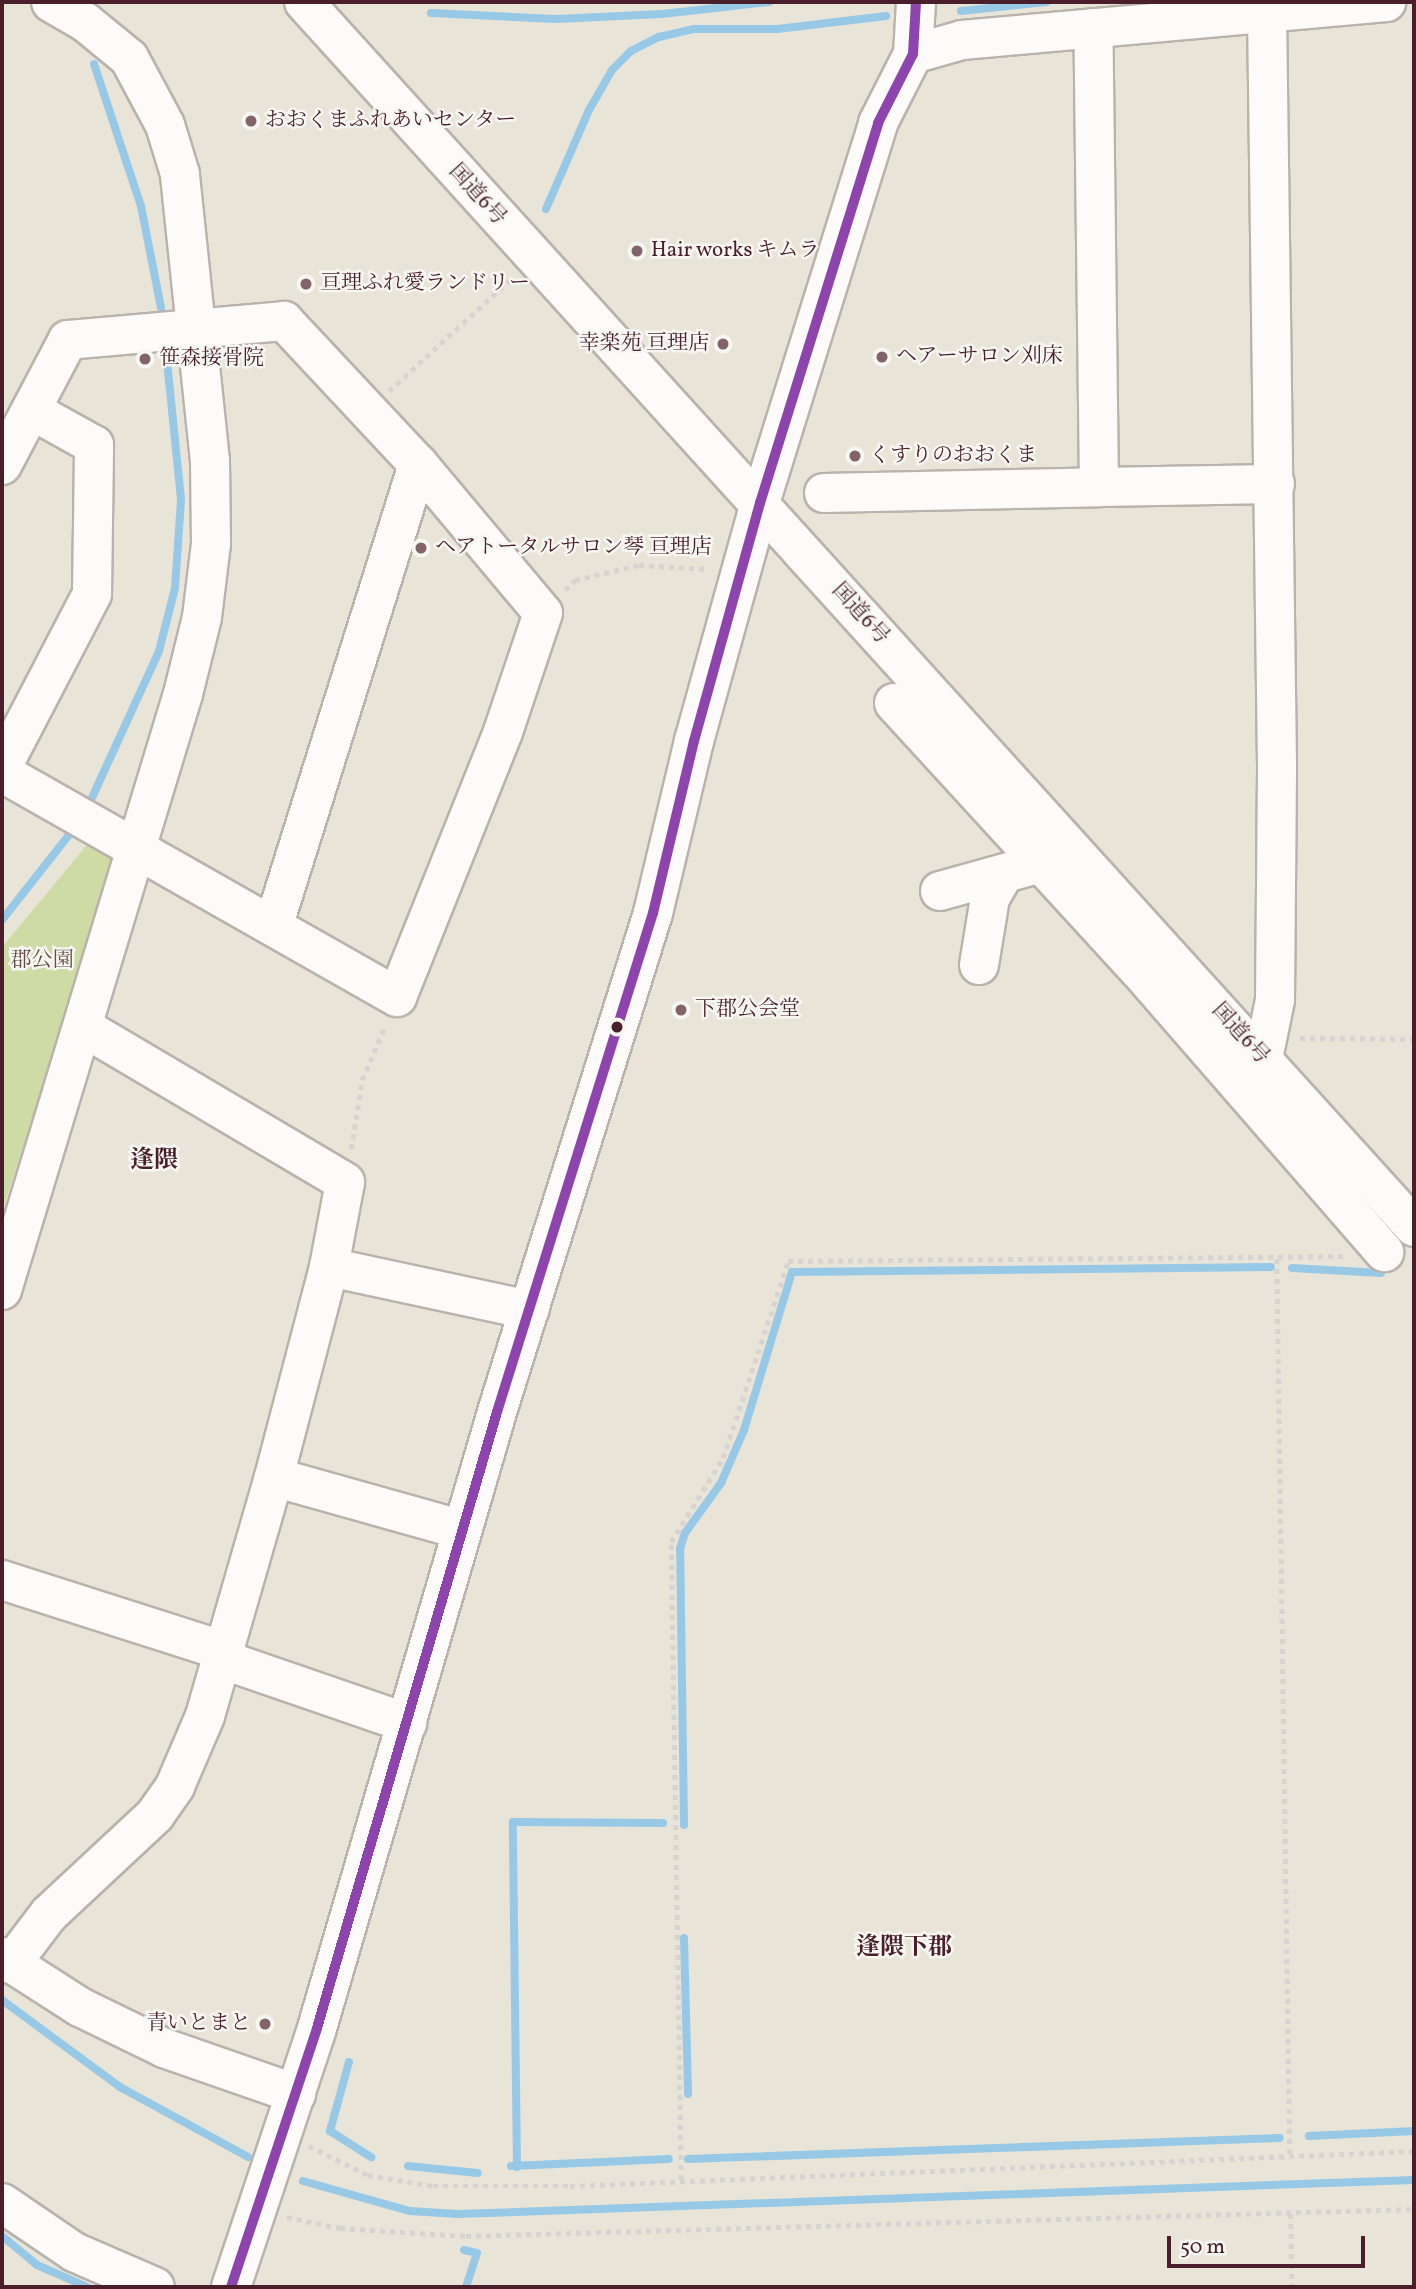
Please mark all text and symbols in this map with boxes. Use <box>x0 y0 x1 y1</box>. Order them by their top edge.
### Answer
place label: おおくまふれあいセンター <box>265 108 517 134</box>
marker: おおくまふれあいセンター <box>243 113 259 129</box>
street label: 国道6号 <box>443 159 511 231</box>
place label: Hair works キムラ <box>651 238 820 264</box>
marker: Hair works キムラ <box>629 243 645 259</box>
place label: 亘理ふれ愛ランドリー <box>320 271 530 297</box>
marker: 亘理ふれ愛ランドリー <box>298 276 314 292</box>
place label: 幸楽苑 亘理店 <box>579 331 709 357</box>
marker: 幸楽苑 亘理店 <box>715 336 731 352</box>
place label: ヘアーサロン刈床 <box>896 344 1063 370</box>
place label: 笹森接骨院 <box>159 346 264 372</box>
marker: ヘアーサロン刈床 <box>874 349 890 365</box>
marker: 笹森接骨院 <box>137 351 153 367</box>
place label: くすりのおおくま <box>869 443 1037 469</box>
marker: くすりのおおくま <box>847 448 863 464</box>
place label: ヘアトータルサロン琴 亘理店 <box>435 535 712 561</box>
marker: ヘアトータルサロン琴 亘理店 <box>413 540 429 556</box>
street label: 国道6号 <box>826 578 894 650</box>
park label: 郡公園 <box>11 948 73 974</box>
place label: 下郡公会堂 <box>695 997 800 1023</box>
street label: 国道6号 <box>1206 998 1274 1070</box>
marker: 下郡公会堂 <box>673 1002 689 1018</box>
unlabelled marker <box>610 1020 624 1034</box>
district label: 逢隈 <box>130 1148 178 1176</box>
district label: 逢隈下郡 <box>856 1935 952 1963</box>
place label: 青いとまと <box>146 2011 251 2037</box>
marker: 青いとまと <box>257 2016 273 2032</box>
scale bar <box>1171 2222 1369 2266</box>
text: 50 m <box>1180 2233 1225 2262</box>

